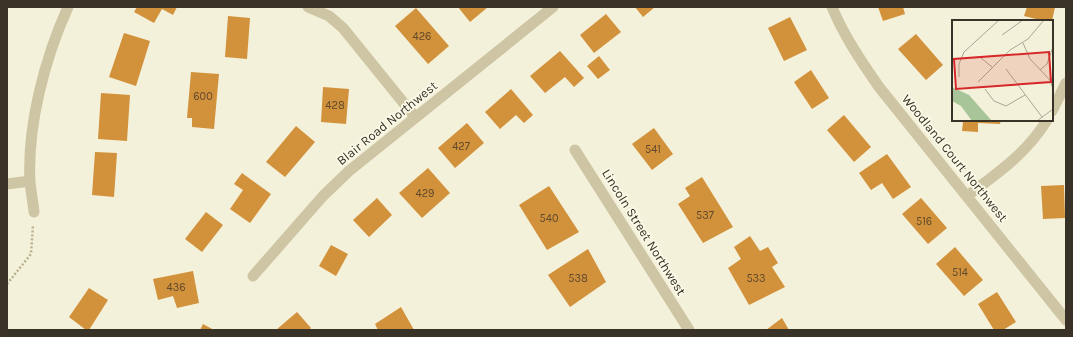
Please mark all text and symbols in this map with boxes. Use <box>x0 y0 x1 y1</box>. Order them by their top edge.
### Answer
inset map <box>952 20 1053 121</box>
house number: 426 <box>413 30 431 43</box>
street label: Blair Road Northwest <box>334 78 440 168</box>
house number: 600 <box>193 90 213 103</box>
street label: Woodland Court Northwest <box>899 91 1011 225</box>
house number: 428 <box>325 99 345 112</box>
house number: 427 <box>452 140 470 153</box>
house number: 541 <box>645 143 661 156</box>
street label: Lincoln Street Northwest <box>599 166 689 298</box>
house number: 429 <box>416 187 434 200</box>
house number: 537 <box>696 209 714 222</box>
house number: 540 <box>540 212 558 225</box>
house number: 516 <box>916 215 932 228</box>
house number: 514 <box>952 266 968 279</box>
house number: 538 <box>568 272 588 285</box>
house number: 533 <box>746 272 766 285</box>
house number: 436 <box>167 281 185 294</box>

